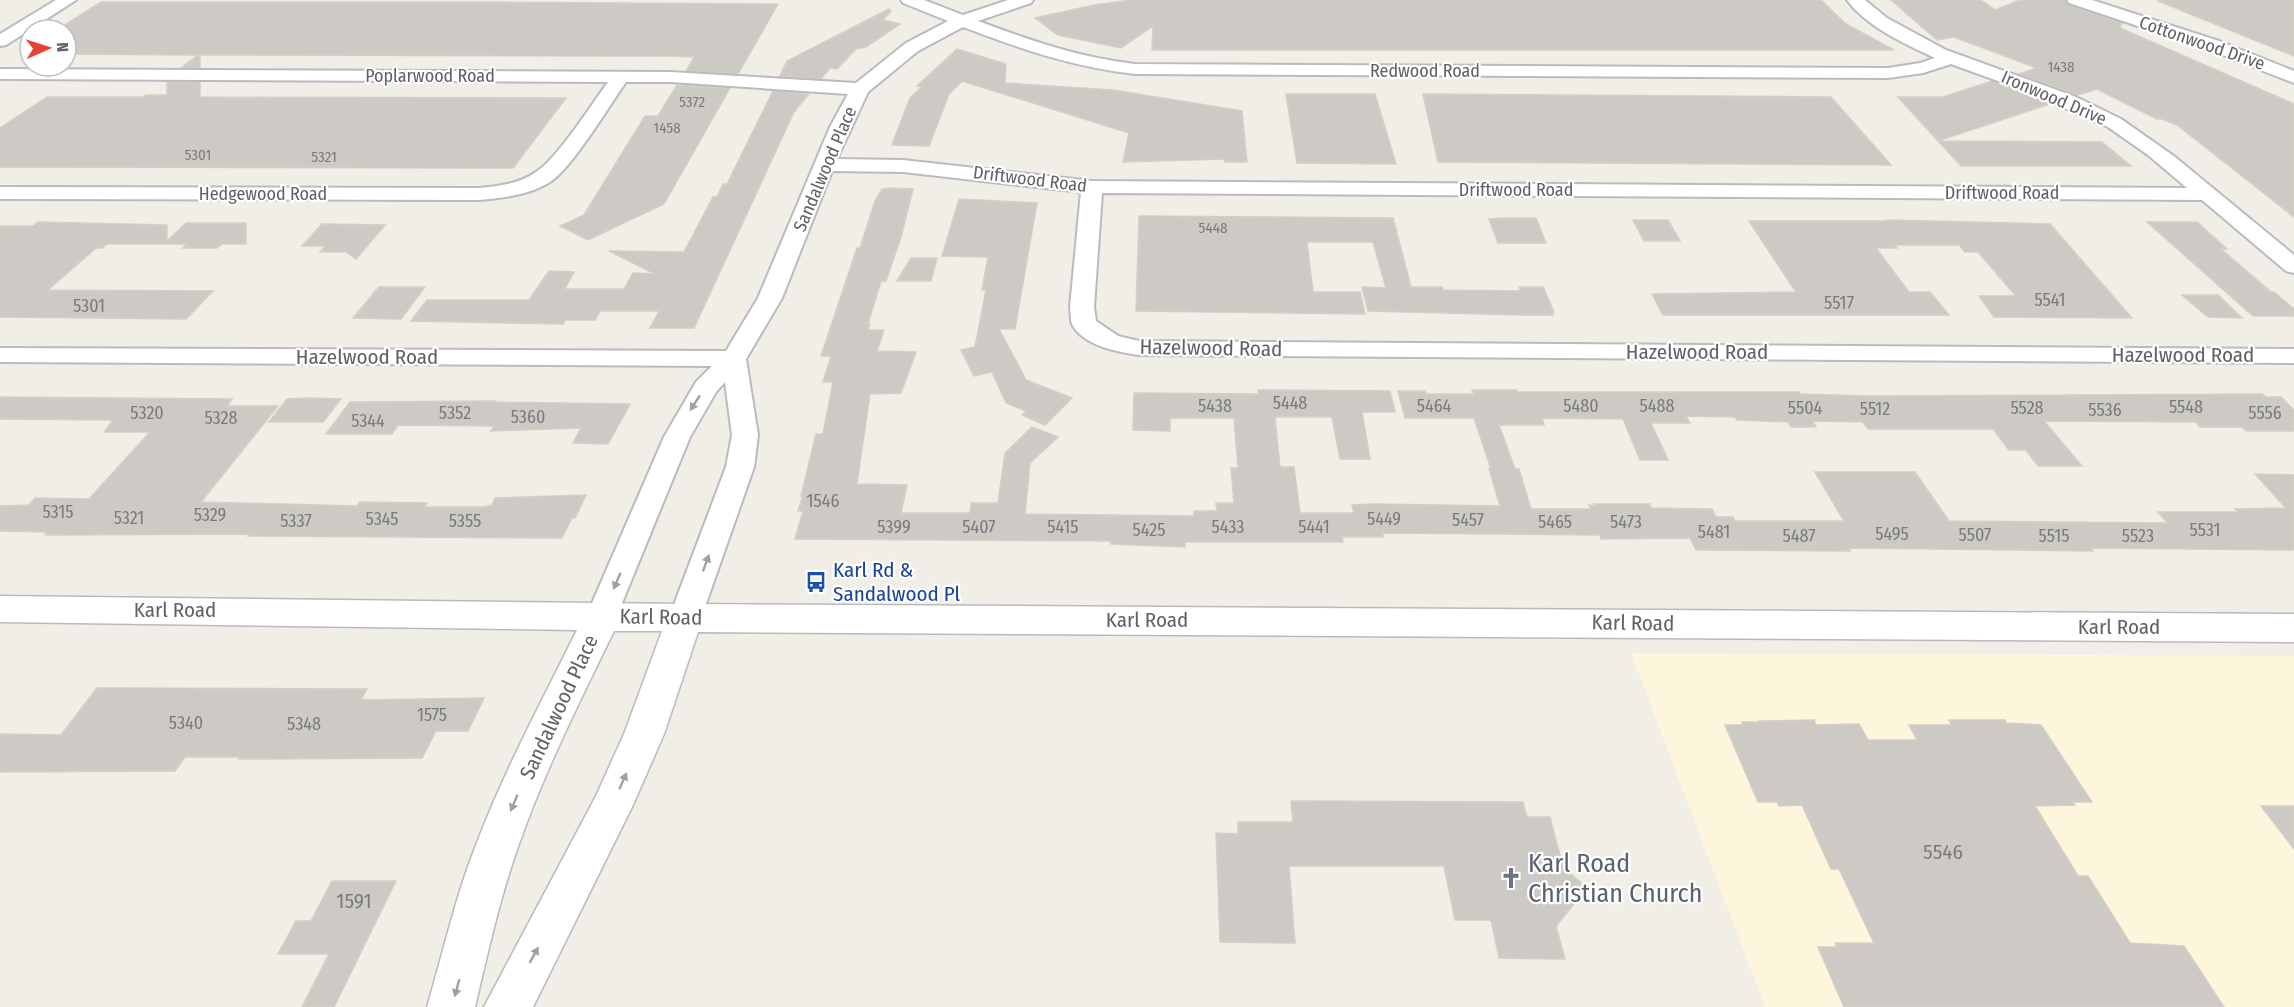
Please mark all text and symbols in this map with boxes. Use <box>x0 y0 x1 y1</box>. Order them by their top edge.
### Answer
street label: Cottonwood Drive <box>2136 11 2268 75</box>
north arrow <box>18 18 78 78</box>
text: N <box>53 42 72 53</box>
house number: 1438 <box>2047 58 2075 76</box>
street label: Redwood Road <box>1370 60 1480 82</box>
street label: Poplarwood Road <box>365 65 495 87</box>
street label: Ironwood Drive <box>1998 66 2110 130</box>
house number: 5372 <box>679 93 705 111</box>
street label: Sandalwood Place <box>789 103 861 235</box>
house number: 1458 <box>653 119 681 137</box>
house number: 5301 <box>185 146 211 164</box>
house number: 5321 <box>311 148 337 166</box>
street label: Driftwood Road <box>972 161 1088 197</box>
street label: Driftwood Road <box>1459 179 1573 201</box>
street label: Driftwood Road <box>1945 182 2059 204</box>
street label: Hedgewood Road <box>199 183 327 205</box>
house number: 5448 <box>1199 219 1227 237</box>
house number: 5541 <box>2034 289 2066 311</box>
house number: 5517 <box>1824 292 1854 314</box>
house number: 5301 <box>73 295 105 317</box>
street label: Hazelwood Road <box>1139 334 1283 362</box>
street label: Hazelwood Road <box>1626 339 1768 365</box>
street label: Hazelwood Road <box>2112 342 2254 368</box>
street label: Hazelwood Road <box>296 344 438 370</box>
house number: 5448 <box>1273 392 1307 414</box>
one-way arrow <box>690 394 701 411</box>
house number: 5438 <box>1198 395 1232 417</box>
house number: 5464 <box>1417 395 1452 417</box>
house number: 5480 <box>1563 395 1599 417</box>
house number: 5488 <box>1640 395 1674 417</box>
house number: 5548 <box>2169 396 2203 418</box>
house number: 5504 <box>1788 397 1823 419</box>
house number: 5528 <box>2010 397 2044 419</box>
house number: 5512 <box>1860 398 1890 420</box>
house number: 5536 <box>2088 399 2122 421</box>
house number: 5320 <box>130 402 164 424</box>
house number: 5352 <box>439 402 471 424</box>
house number: 5556 <box>2248 402 2282 424</box>
house number: 5360 <box>511 406 545 428</box>
house number: 5328 <box>204 407 238 429</box>
house number: 5344 <box>351 410 385 432</box>
house number: 1546 <box>807 490 840 512</box>
house number: 5315 <box>42 501 74 523</box>
house number: 5329 <box>194 504 226 526</box>
house number: 5321 <box>114 507 144 529</box>
house number: 5345 <box>366 508 398 530</box>
house number: 5449 <box>1367 508 1401 530</box>
house number: 5457 <box>1452 509 1484 531</box>
house number: 5337 <box>280 510 312 532</box>
house number: 5355 <box>449 510 481 532</box>
house number: 5465 <box>1538 511 1572 533</box>
house number: 5473 <box>1610 511 1642 533</box>
house number: 5399 <box>877 516 911 538</box>
house number: 5407 <box>962 516 996 538</box>
house number: 5415 <box>1047 516 1079 538</box>
house number: 5433 <box>1212 516 1244 538</box>
house number: 5441 <box>1298 516 1330 538</box>
house number: 5425 <box>1133 519 1165 541</box>
house number: 5531 <box>2189 519 2221 541</box>
house number: 5481 <box>1698 521 1730 543</box>
house number: 5495 <box>1875 523 1909 545</box>
house number: 5507 <box>1959 524 1991 546</box>
house number: 5487 <box>1782 525 1816 547</box>
house number: 5515 <box>2039 525 2069 547</box>
house number: 5523 <box>2122 525 2154 547</box>
one-way arrow <box>701 554 711 572</box>
place label: Karl Rd & Sandalwood Pl <box>833 557 960 607</box>
bus stop icon: Karl Rd & Sandalwood Pl <box>804 570 828 594</box>
one-way arrow <box>612 572 621 590</box>
street label: Karl Road <box>134 597 216 623</box>
street label: Karl Road <box>619 603 703 631</box>
street label: Karl Road <box>1106 607 1188 633</box>
street label: Karl Road <box>1591 609 1675 637</box>
street label: Karl Road <box>2078 614 2160 640</box>
street label: Sandalwood Place <box>514 631 604 783</box>
house number: 1575 <box>417 704 447 726</box>
house number: 5340 <box>169 712 203 734</box>
house number: 5348 <box>287 713 321 735</box>
one-way arrow <box>618 772 628 790</box>
one-way arrow <box>509 794 519 812</box>
house number: 5546 <box>1923 839 1963 865</box>
place label: Karl Road Christian Church <box>1528 848 1702 909</box>
church icon: Karl Road Christian Church <box>1499 866 1523 890</box>
house number: 1591 <box>336 888 372 914</box>
one-way arrow <box>529 946 539 963</box>
one-way arrow <box>451 979 461 997</box>

